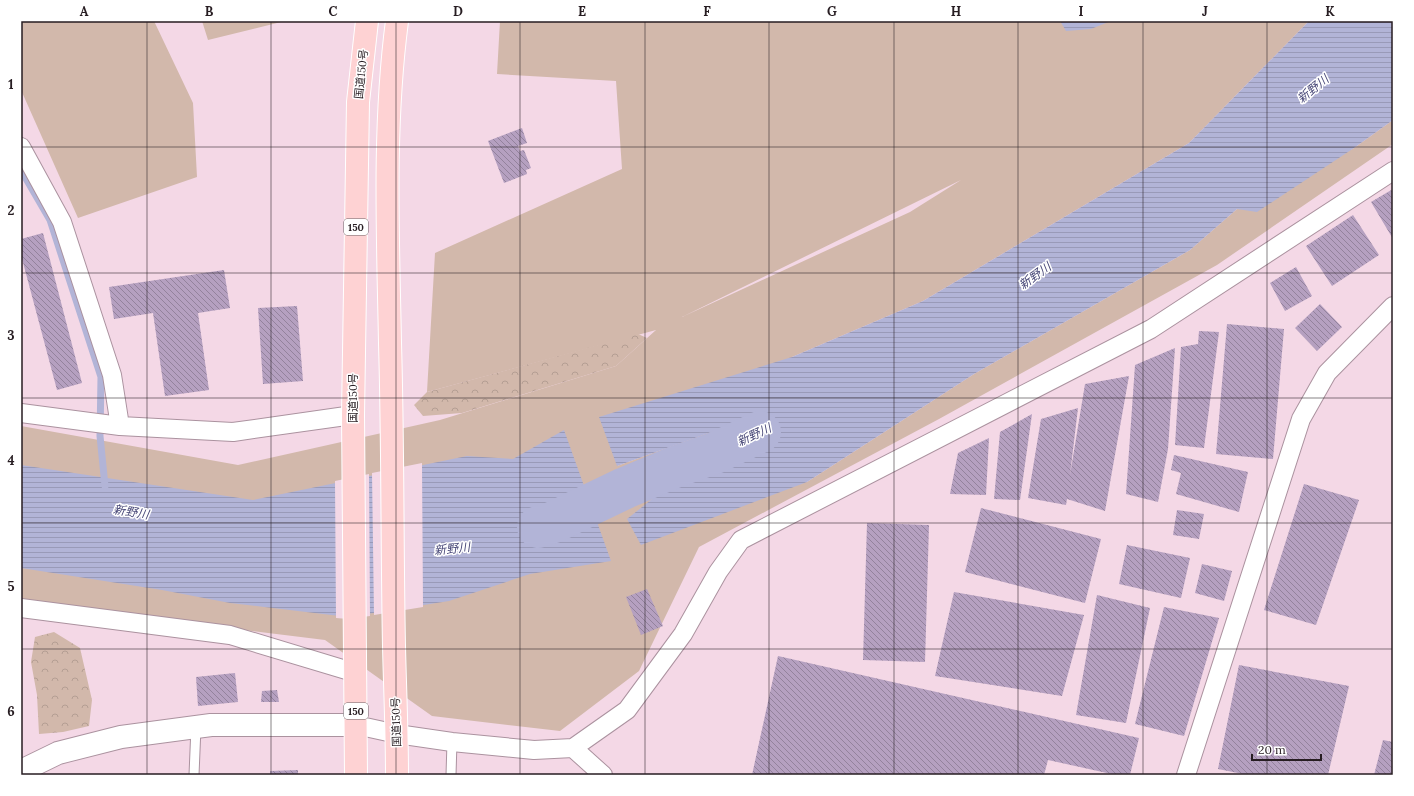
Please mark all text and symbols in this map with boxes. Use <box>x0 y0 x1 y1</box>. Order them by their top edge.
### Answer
text: A <box>80 3 89 20</box>
text: B <box>205 3 214 20</box>
text: C <box>329 3 338 20</box>
text: D <box>453 3 463 20</box>
text: E <box>578 3 586 20</box>
text: F <box>703 3 711 20</box>
text: G <box>827 3 837 20</box>
text: H <box>951 3 961 20</box>
text: I <box>1078 3 1084 20</box>
text: J <box>1202 3 1208 20</box>
text: K <box>1325 3 1335 20</box>
street label: 国道150号 <box>351 48 371 100</box>
water label: 新野川 <box>1294 70 1333 106</box>
text: 1 <box>8 76 14 93</box>
text: 2 <box>8 202 15 219</box>
road number: 150 <box>344 219 368 235</box>
water label: 新野川 <box>1016 258 1055 292</box>
text: 3 <box>7 327 15 344</box>
street label: 国道150号 <box>346 373 360 423</box>
water label: 新野川 <box>734 419 775 449</box>
text: 4 <box>7 452 15 469</box>
water label: 新野川 <box>112 501 152 522</box>
water label: 新野川 <box>433 539 473 558</box>
text: 5 <box>7 578 15 595</box>
street label: 国道150号 <box>388 697 404 747</box>
text: 6 <box>7 703 15 720</box>
road number: 150 <box>344 703 368 719</box>
scale bar <box>1252 736 1321 762</box>
text: 20 m <box>1258 742 1286 757</box>

